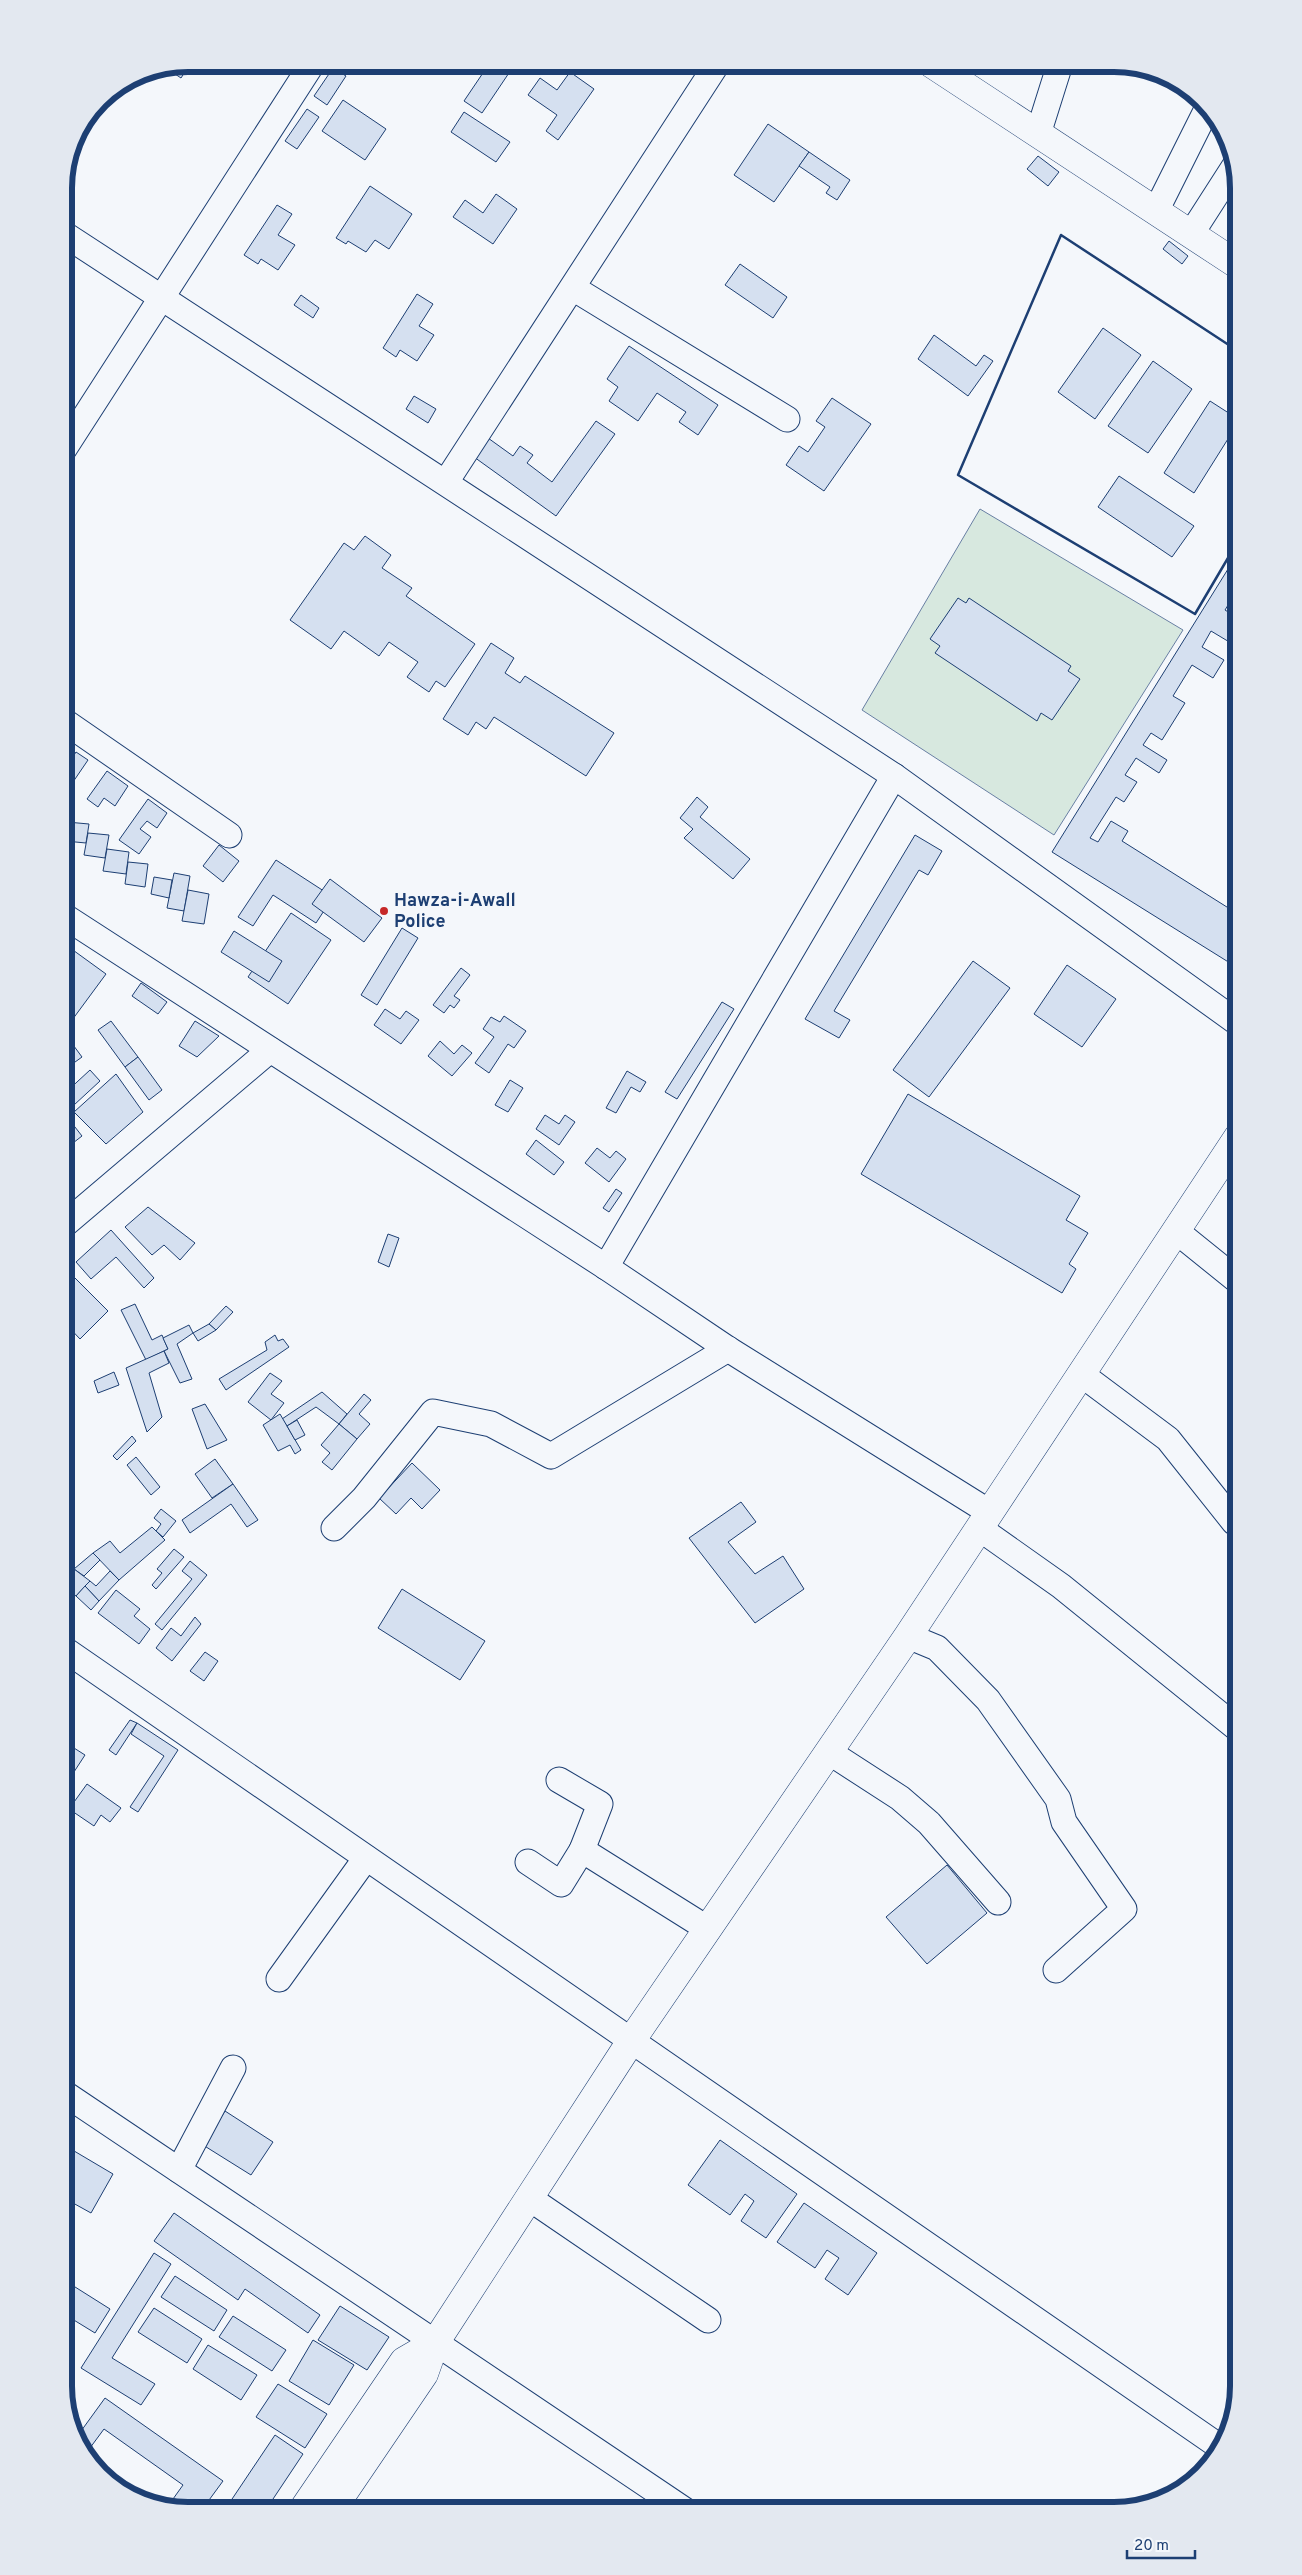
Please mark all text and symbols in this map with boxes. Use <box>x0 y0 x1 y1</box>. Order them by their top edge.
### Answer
place label: Hawza-i-Awall Police <box>394 890 516 934</box>
marker: Hawza-i-Awall Police <box>378 905 390 917</box>
scale bar <box>1127 2528 1194 2560</box>
text: 20 m <box>1134 2537 1169 2556</box>

